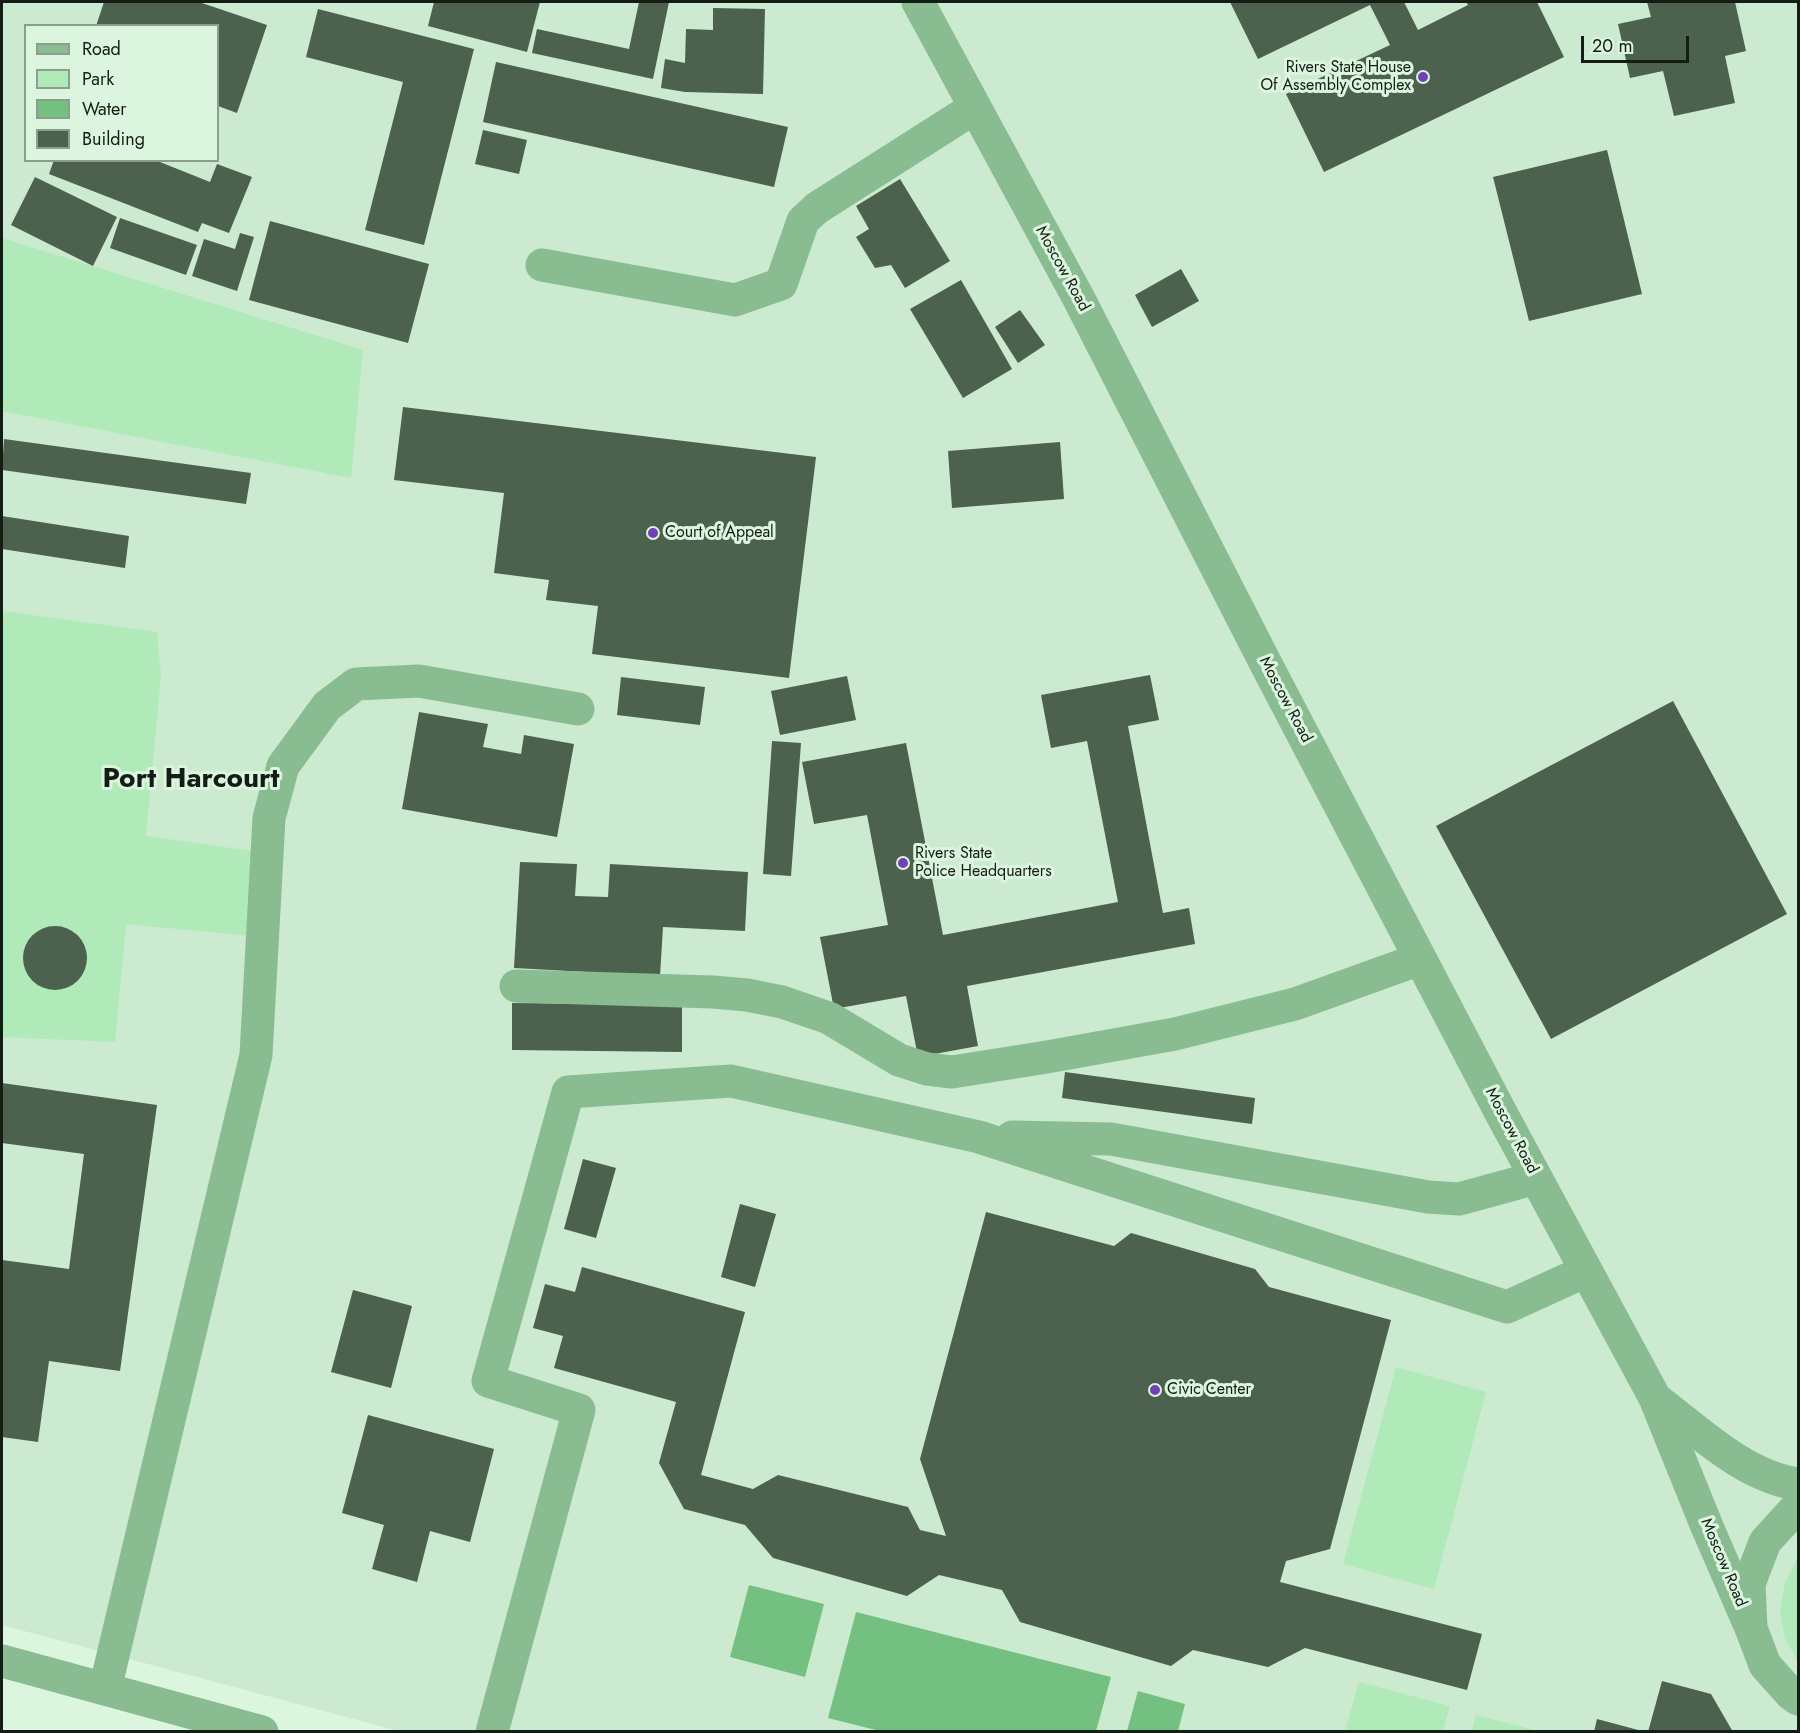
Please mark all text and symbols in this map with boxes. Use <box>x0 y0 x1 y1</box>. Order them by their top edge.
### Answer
legend <box>24 24 219 162</box>
scale bar <box>1584 24 1692 62</box>
text: 20 m <box>1592 33 1632 59</box>
text: Road <box>82 36 121 62</box>
place label: Rivers State House Of Assembly Complex <box>1260 58 1411 96</box>
text: Park <box>82 66 114 92</box>
marker: Rivers State House Of Assembly Complex <box>1416 70 1430 84</box>
text: Water <box>82 96 126 122</box>
text: Building <box>82 126 145 152</box>
street label: Moscow Road <box>1031 223 1093 315</box>
place label: Court of Appeal <box>665 523 774 543</box>
marker: Court of Appeal <box>646 526 660 540</box>
street label: Moscow Road <box>1254 654 1316 746</box>
district label: Port Harcourt <box>103 763 279 797</box>
place label: Rivers State Police Headquarters <box>915 844 1052 882</box>
marker: Rivers State Police Headquarters <box>896 856 910 870</box>
street label: Moscow Road <box>1480 1085 1542 1177</box>
place label: Civic Center <box>1167 1380 1251 1400</box>
marker: Civic Center <box>1148 1383 1162 1397</box>
street label: Moscow Road <box>1696 1516 1750 1610</box>

